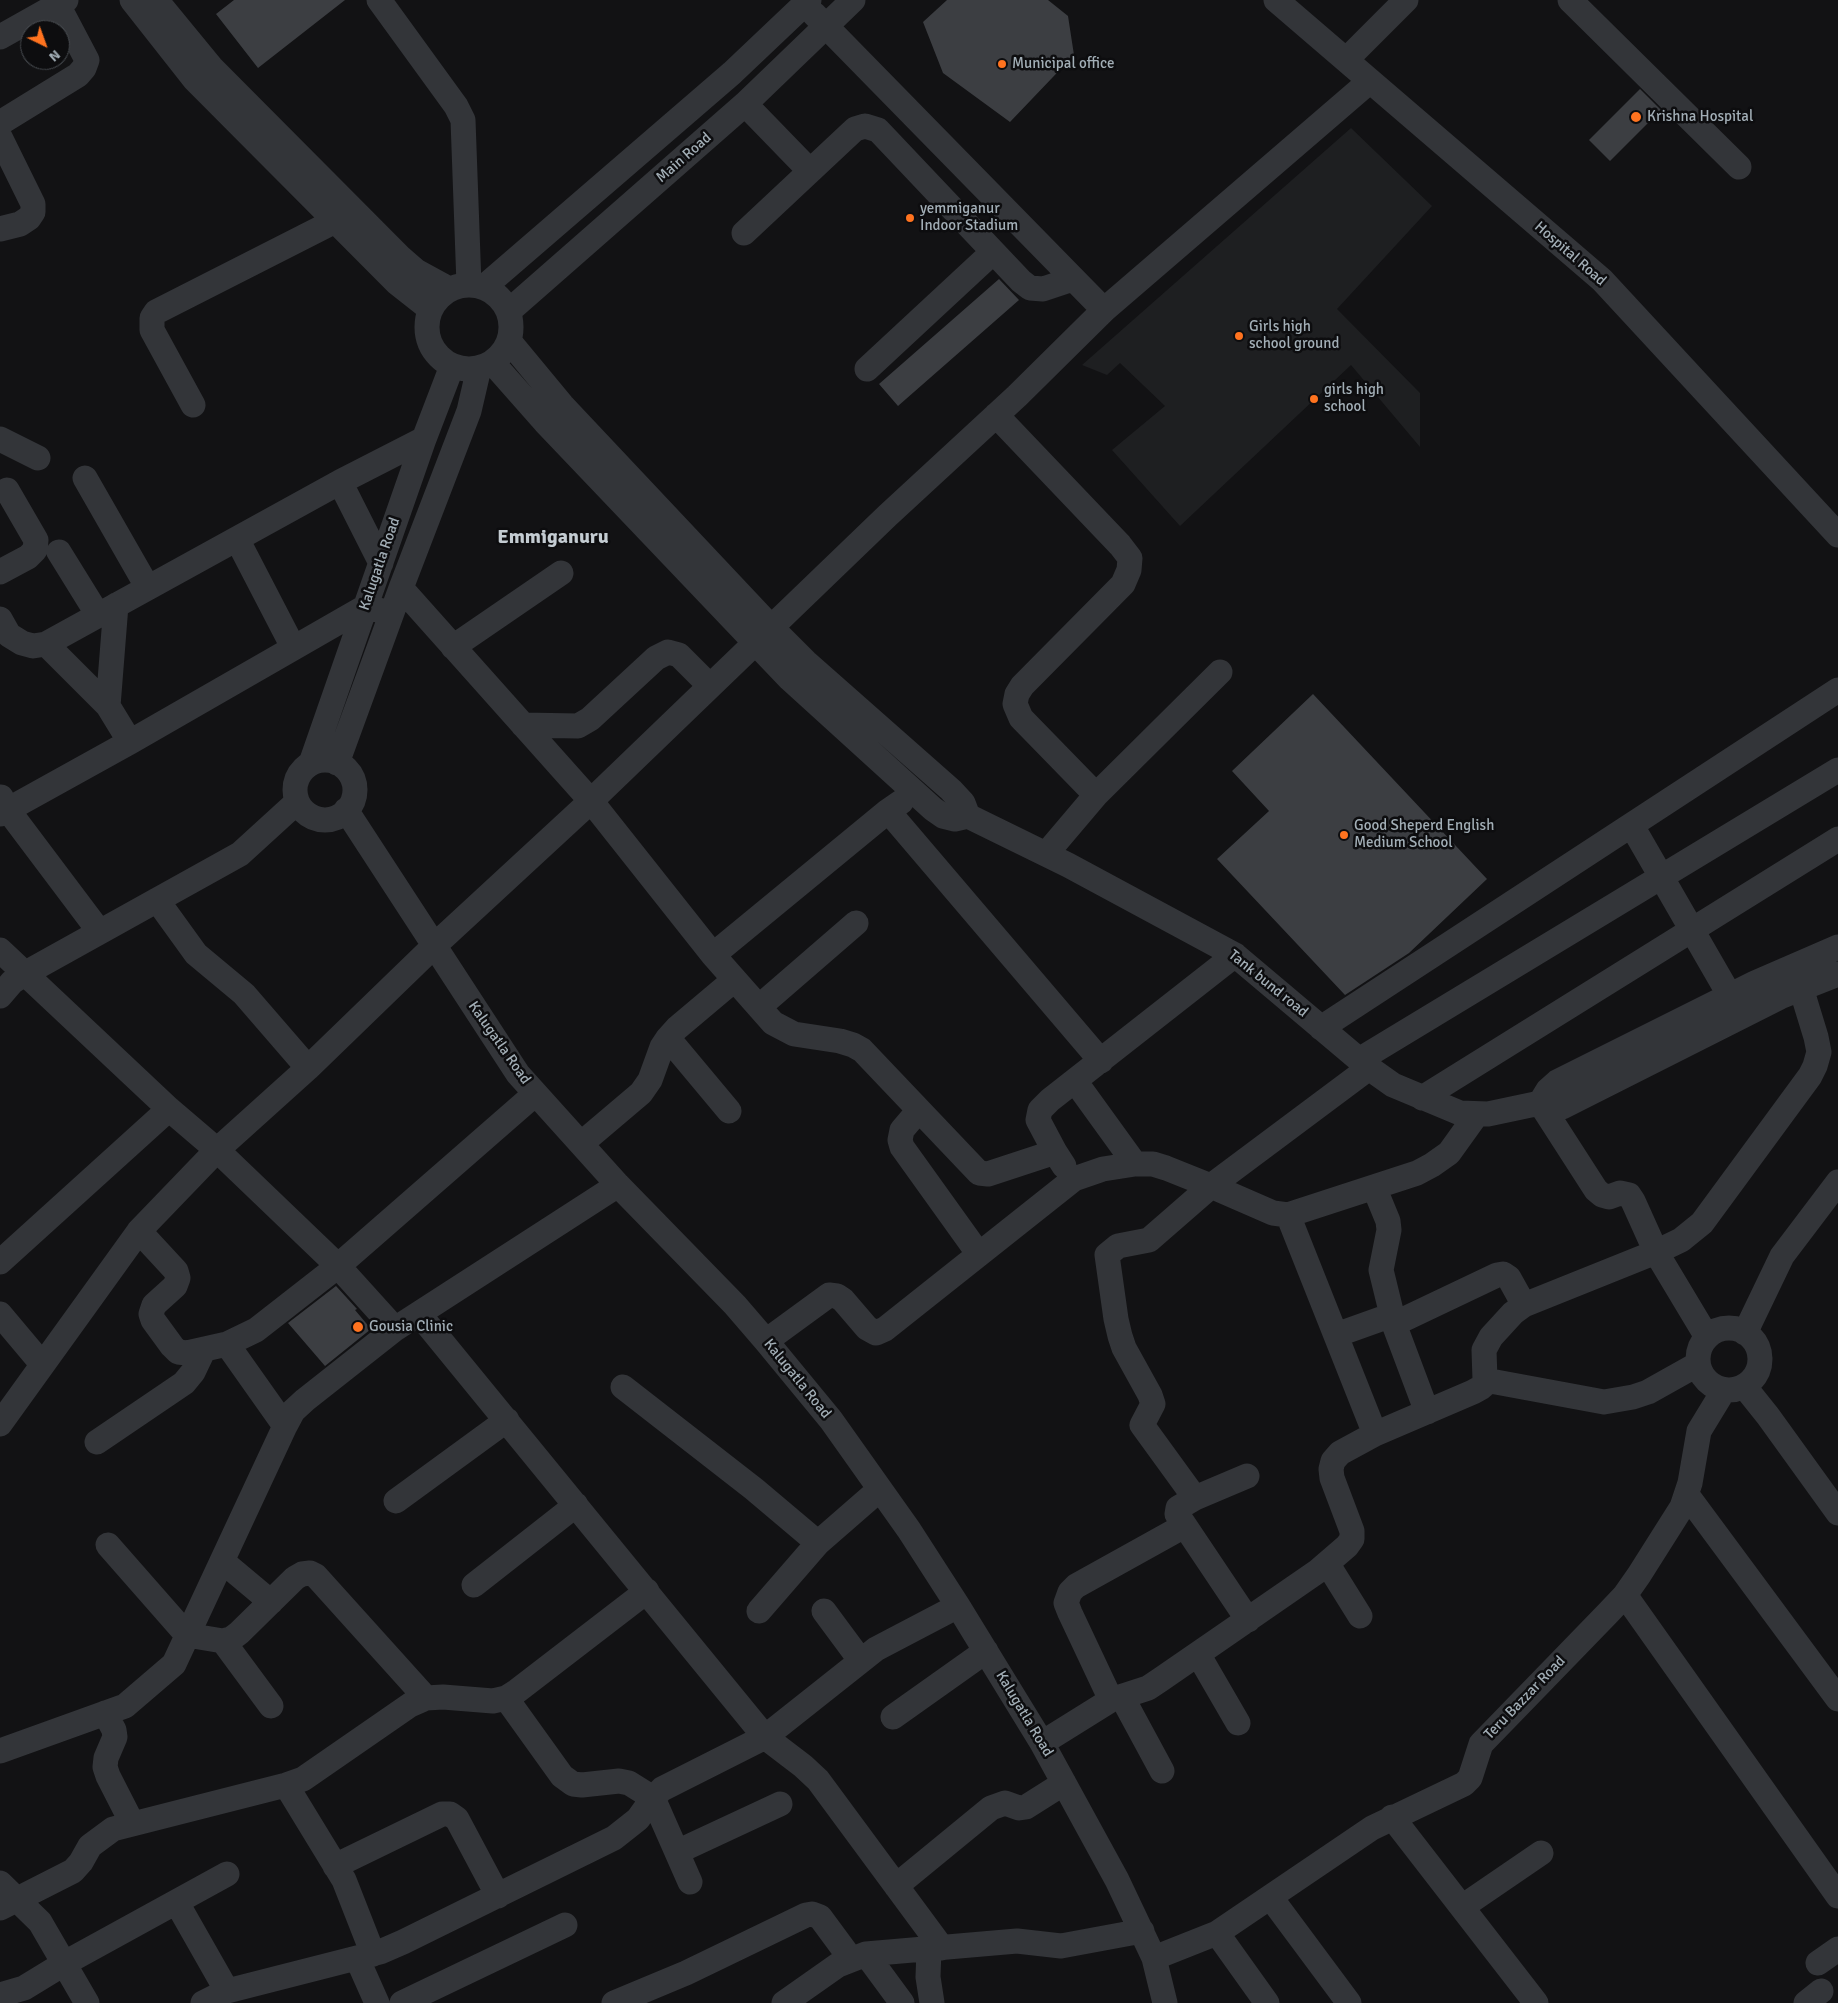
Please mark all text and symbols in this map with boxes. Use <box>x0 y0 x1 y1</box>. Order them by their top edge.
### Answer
north arrow <box>20 20 70 70</box>
text: N <box>45 46 64 65</box>
place label: Municipal office <box>1012 55 1115 73</box>
marker: Municipal office <box>996 58 1008 70</box>
place label: Krishna Hospital <box>1647 108 1753 126</box>
marker: Krishna Hospital <box>1629 110 1643 124</box>
street label: Main Road <box>653 129 715 187</box>
place label: yemmiganur Indoor Stadium <box>920 200 1018 235</box>
marker: yemmiganur Indoor Stadium <box>904 212 916 224</box>
street label: Hospital Road <box>1530 218 1610 290</box>
place label: Girls high school ground <box>1249 318 1339 353</box>
marker: Girls high school ground <box>1233 330 1245 342</box>
place label: girls high school <box>1324 381 1384 416</box>
marker: girls high school <box>1308 393 1320 405</box>
street label: Kalugatla Road <box>356 515 404 613</box>
district label: Emmiganuru <box>497 526 609 550</box>
place label: Good Sheperd English Medium School <box>1354 817 1494 852</box>
marker: Good Sheperd English Medium School <box>1338 829 1350 841</box>
street label: Tank bund road <box>1225 946 1311 1022</box>
street label: Kalugatla Road <box>464 998 534 1088</box>
place label: Gousia Clinic <box>369 1318 453 1336</box>
marker: Gousia Clinic <box>351 1320 365 1334</box>
street label: Kalugatla Road <box>759 1336 835 1422</box>
street label: Teru Bazzar Road <box>1481 1652 1569 1744</box>
street label: Kalugatla Road <box>991 1668 1057 1760</box>

